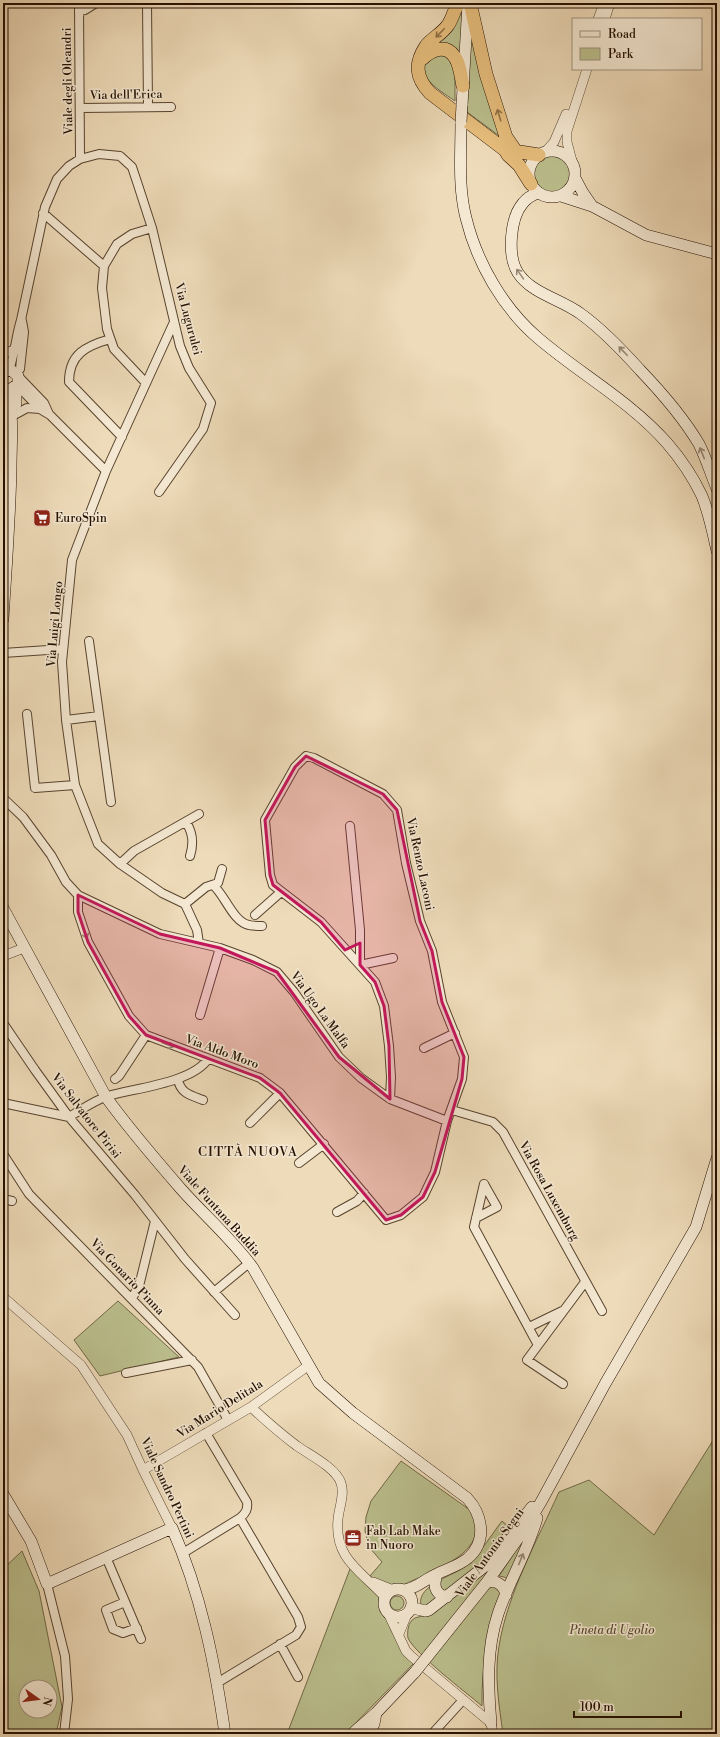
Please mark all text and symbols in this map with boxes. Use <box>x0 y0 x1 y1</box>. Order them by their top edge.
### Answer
legend <box>572 18 702 70</box>
street label: Viale degli Oleandri <box>60 27 76 136</box>
text: Road <box>608 27 636 42</box>
one-way arrow <box>436 28 445 38</box>
text: Park <box>608 47 634 62</box>
street label: Via dell'Erica <box>88 87 163 103</box>
one-way arrow <box>495 109 502 122</box>
one-way arrow <box>516 269 524 280</box>
street label: Via Lugurulei <box>171 280 205 357</box>
one-way arrow <box>618 346 628 356</box>
one-way arrow <box>698 447 706 459</box>
supermarket icon: EuroSpin <box>32 508 52 528</box>
place label: EuroSpin <box>55 511 107 526</box>
street label: Via Luigi Longo <box>44 580 66 669</box>
street label: Via Renzo Laconi <box>403 815 437 912</box>
one-way arrow <box>82 926 89 939</box>
street label: Via Ugo La Malfa <box>286 968 354 1052</box>
street label: Via Aldo Moro <box>182 1031 261 1072</box>
one-way arrow <box>162 1041 174 1049</box>
street label: Via Salvatore Pirisi <box>47 1070 124 1162</box>
street label: Via Rosa Luxemburg <box>515 1138 583 1244</box>
district label: CITTÀ NUOVA <box>198 1143 298 1160</box>
street label: Viale Funtana Buddia <box>174 1162 264 1260</box>
street label: Via Gonario Pinna <box>86 1235 168 1319</box>
street label: Via Mario Delitala <box>173 1376 267 1442</box>
street label: Viale Sandro Pertini <box>137 1434 197 1541</box>
street label: Viale Antonio Segni <box>452 1505 527 1601</box>
place label: Fab Lab Make in Nuoro <box>366 1524 441 1553</box>
office icon: Fab Lab Make in Nuoro <box>343 1528 363 1548</box>
one-way arrow <box>518 1553 526 1565</box>
park label: Pineta di Ugolio <box>569 1623 654 1638</box>
north arrow <box>18 1679 58 1719</box>
scale bar <box>574 1693 681 1719</box>
text: N <box>39 1695 55 1707</box>
text: 100 m <box>580 1700 614 1715</box>

